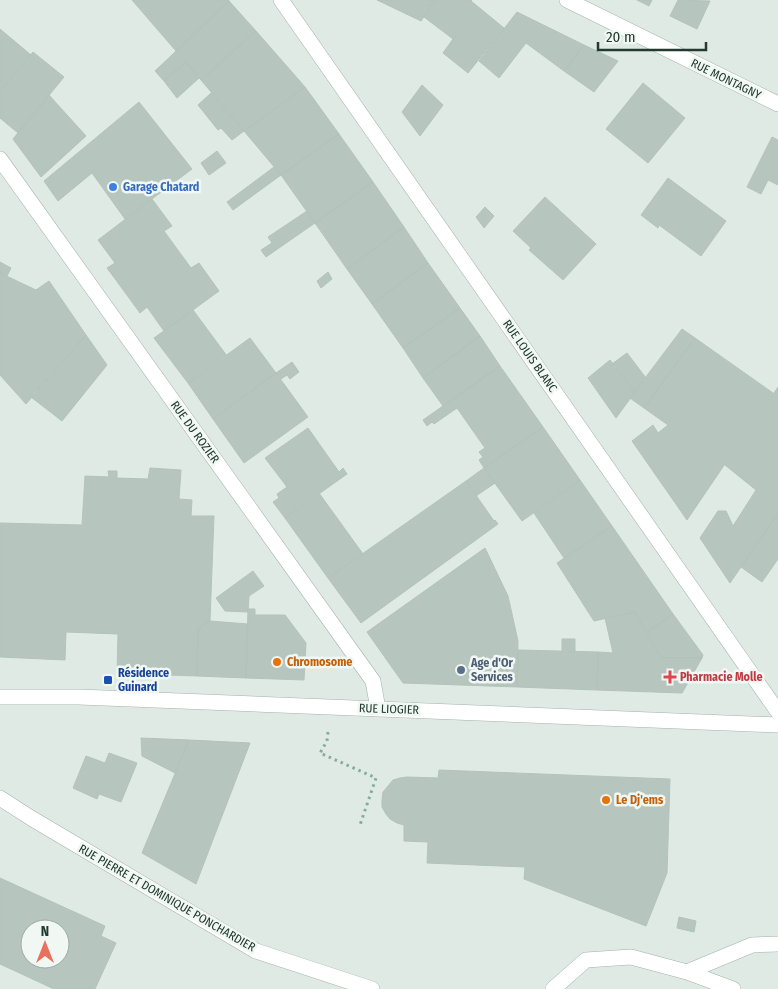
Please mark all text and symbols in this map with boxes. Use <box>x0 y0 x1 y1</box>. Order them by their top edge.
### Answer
scale bar <box>598 20 706 52</box>
text: 20 m <box>606 28 636 46</box>
street label: RUE MONTAGNY <box>689 56 763 102</box>
place label: Garage Chatard <box>123 180 199 194</box>
marker: Garage Chatard <box>107 181 119 193</box>
street label: RUE LOUIS BLANC <box>500 317 560 395</box>
street label: RUE DU ROZIER <box>168 398 223 466</box>
place label: Chromosome <box>287 655 352 669</box>
marker: Chromosome <box>271 656 283 668</box>
place label: Age d'Or Services <box>470 656 514 684</box>
marker: Age d'Or Services <box>455 664 467 676</box>
place label: Résidence Guinard <box>118 666 169 694</box>
place label: Pharmacie Molle <box>680 670 763 684</box>
marker: Pharmacie Molle <box>664 671 676 683</box>
marker: Résidence Guinard <box>102 674 114 686</box>
street label: RUE LIOGIER <box>359 701 420 717</box>
place label: Le Dj'ems <box>616 793 664 807</box>
marker: Le Dj'ems <box>600 794 612 806</box>
street label: RUE PIERRE ET DOMINIQUE PONCHARDIER <box>76 842 258 955</box>
north arrow <box>20 919 70 969</box>
text: N <box>41 923 49 940</box>

